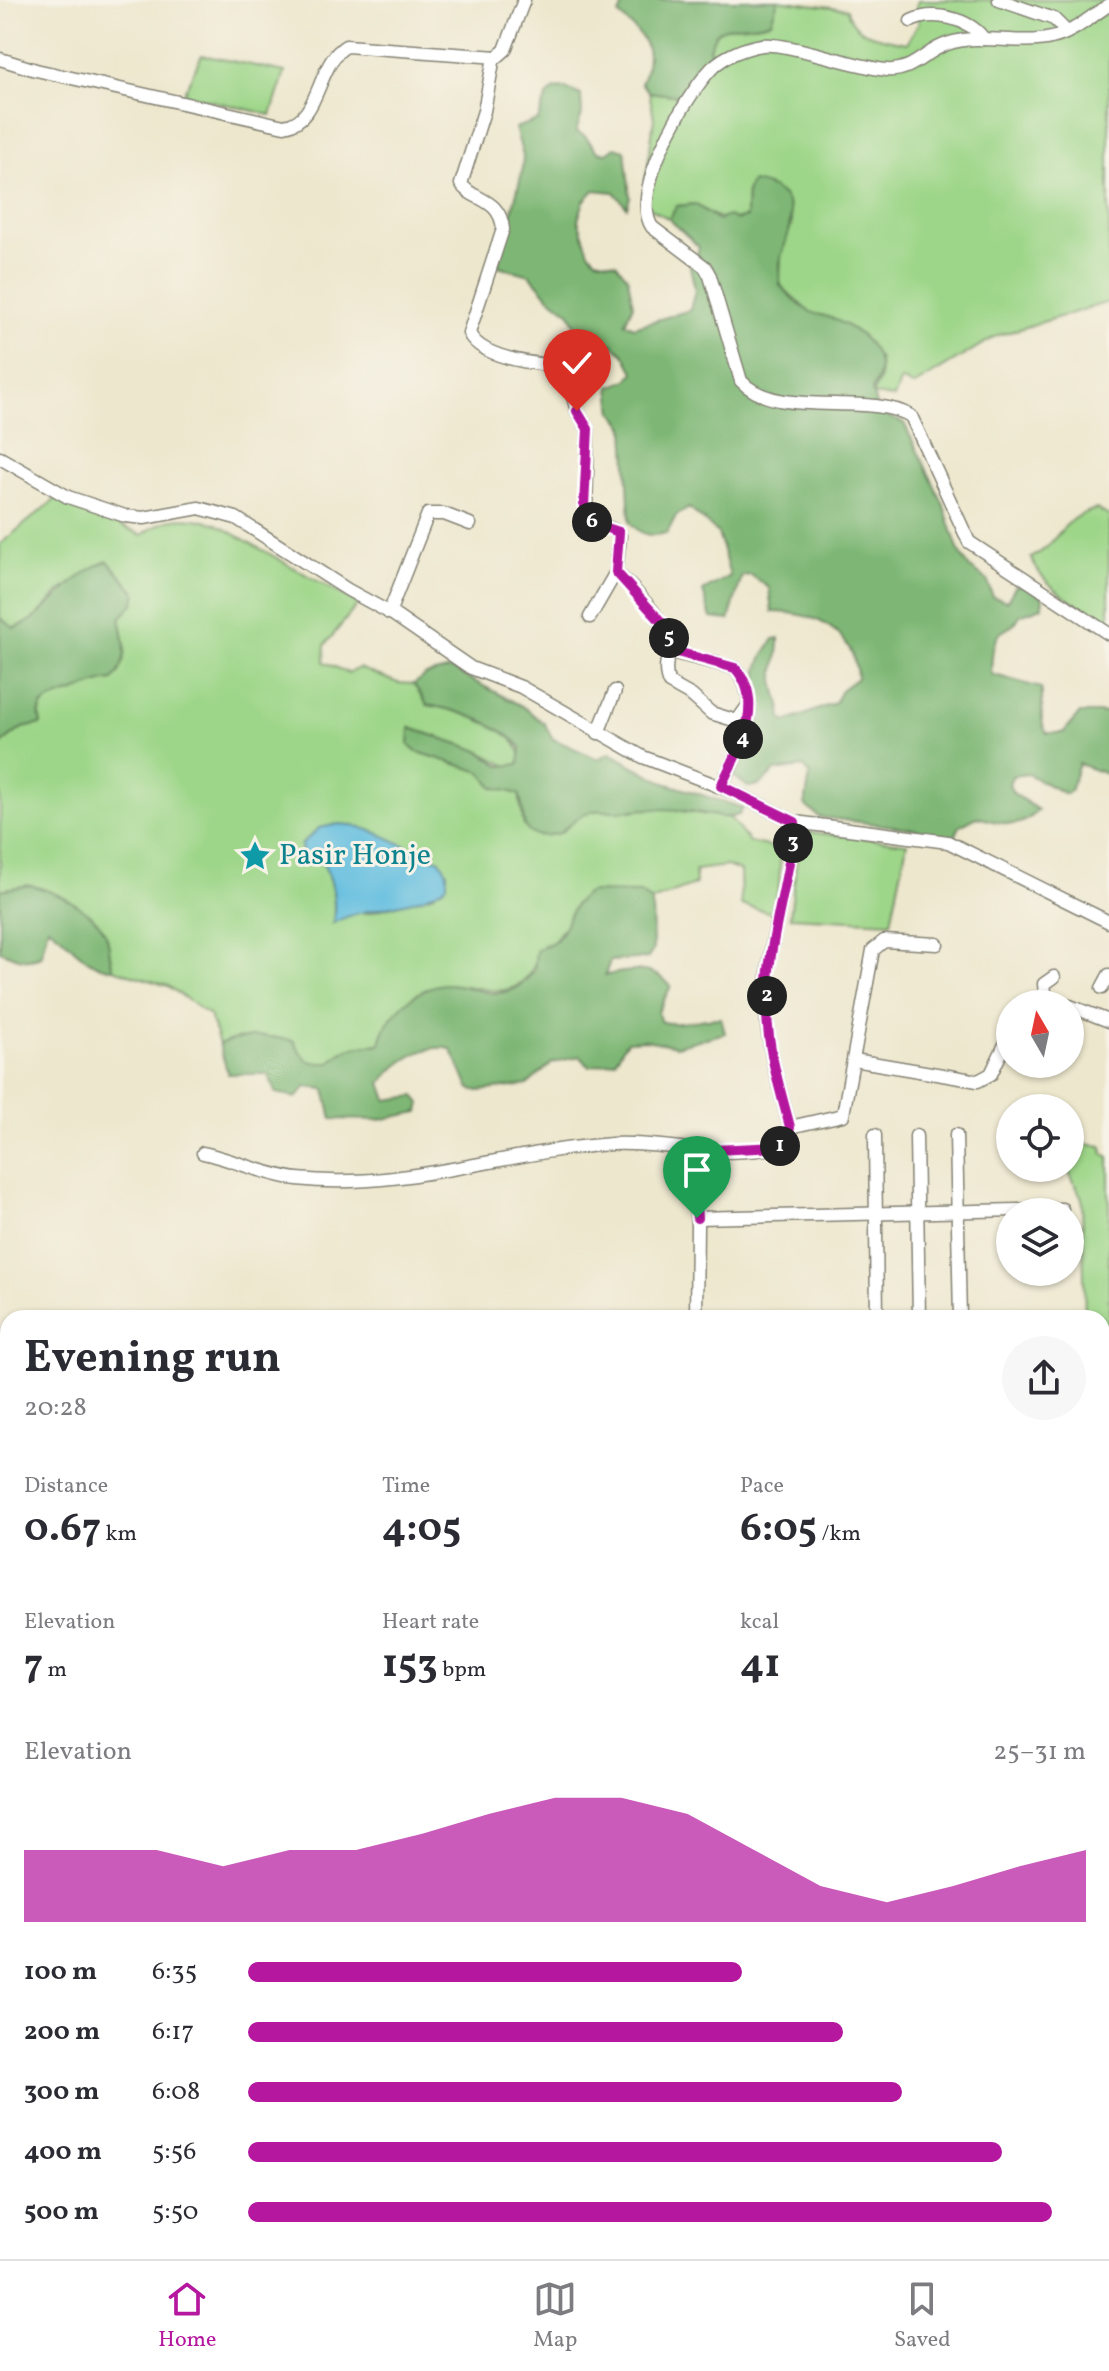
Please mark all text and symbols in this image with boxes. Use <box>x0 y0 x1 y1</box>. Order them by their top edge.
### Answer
pin <box>543 329 611 411</box>
icon: check <box>555 341 599 385</box>
pin: 6 <box>572 502 612 542</box>
text: 6 <box>586 506 598 537</box>
pin: 5 <box>649 618 689 658</box>
text: 5 <box>664 622 674 653</box>
pin: 4 <box>723 719 763 759</box>
text: 4 <box>736 723 750 754</box>
pin: 3 <box>773 823 813 863</box>
text: 3 <box>787 827 799 858</box>
place label: Pasir Honje <box>279 835 431 877</box>
place icon: Pasir Honje <box>238 839 272 873</box>
pin: 2 <box>747 976 787 1016</box>
text: 2 <box>761 980 773 1011</box>
north arrow <box>996 990 1084 1078</box>
map controls <box>996 990 1084 1286</box>
button: locate <box>996 1094 1084 1182</box>
pin: 1 <box>760 1126 800 1166</box>
text: 1 <box>776 1130 784 1161</box>
pin <box>663 1136 731 1218</box>
icon: arrive <box>675 1148 719 1192</box>
button: layers <box>996 1198 1084 1286</box>
text: Evening run <box>24 1329 281 1390</box>
button: share <box>1002 1336 1086 1420</box>
text: 20:28 <box>24 1390 87 1426</box>
text: Distance <box>24 1471 108 1502</box>
text: Time <box>382 1471 430 1502</box>
text: Pace <box>740 1471 784 1502</box>
text: 0.67 <box>24 1502 101 1558</box>
text: 4:05 <box>382 1502 461 1558</box>
text: 6:05 <box>740 1502 817 1558</box>
text: km <box>101 1519 137 1550</box>
text: /km <box>817 1519 861 1550</box>
text: Elevation <box>24 1607 115 1638</box>
text: Heart rate <box>382 1607 479 1638</box>
text: kcal <box>740 1607 779 1638</box>
text: 7 <box>24 1638 43 1694</box>
text: 153 <box>382 1638 438 1694</box>
text: 41 <box>740 1638 780 1694</box>
text: m <box>43 1655 67 1686</box>
text: bpm <box>438 1655 486 1686</box>
text: Elevation <box>24 1734 132 1770</box>
text: 25–31 m <box>993 1734 1086 1770</box>
text: 100 m <box>24 1954 97 1990</box>
text: 6:35 <box>152 1954 197 1990</box>
text: 200 m <box>24 2014 100 2050</box>
text: 6:17 <box>152 2014 194 2050</box>
text: 300 m <box>24 2074 100 2110</box>
text: 6:08 <box>152 2074 200 2110</box>
text: 400 m <box>24 2134 102 2170</box>
text: 5:56 <box>152 2134 196 2170</box>
text: 500 m <box>24 2194 99 2230</box>
text: 5:50 <box>152 2194 198 2230</box>
tab: Home <box>158 2277 217 2356</box>
tab: Map <box>533 2277 577 2356</box>
tab: Saved <box>894 2277 951 2356</box>

